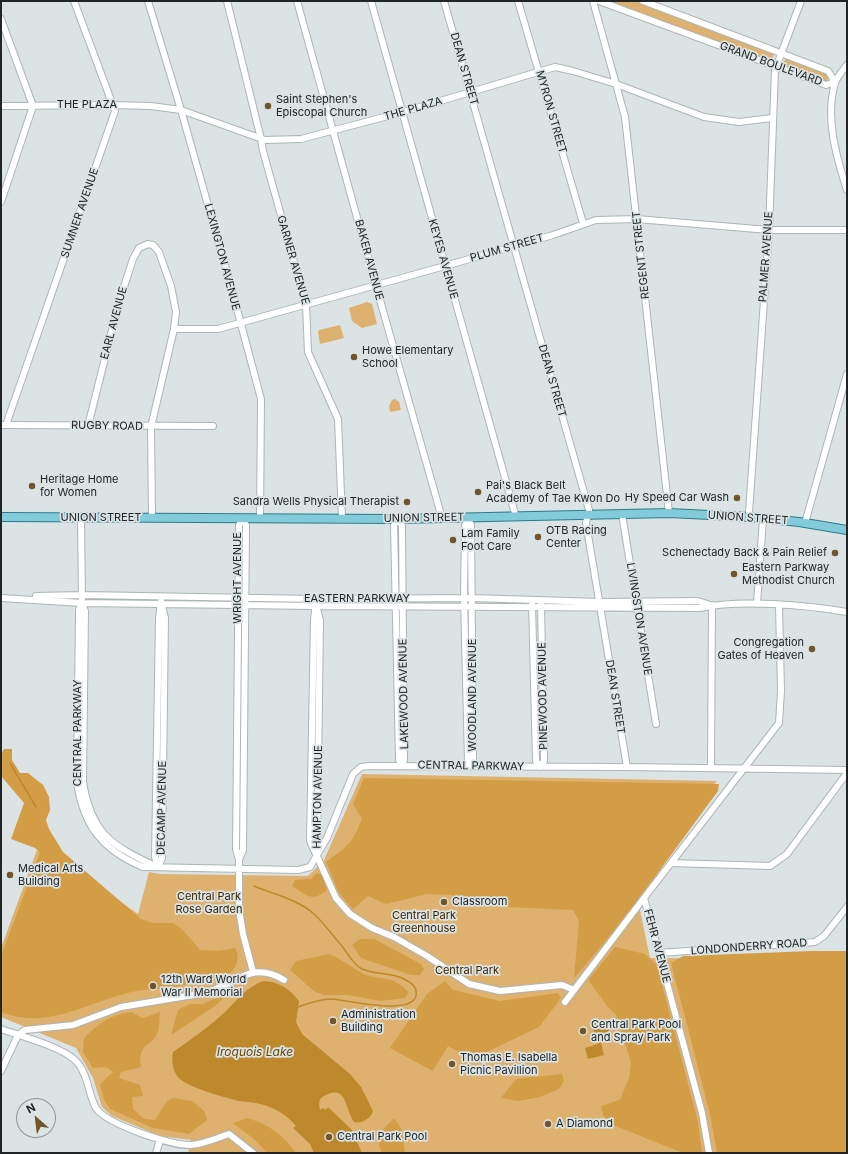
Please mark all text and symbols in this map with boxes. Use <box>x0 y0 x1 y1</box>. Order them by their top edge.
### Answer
street label: DEAN STREET <box>447 31 481 107</box>
street label: GRAND BOULEVARD <box>718 39 824 89</box>
street label: MYRON STREET <box>533 69 569 155</box>
place label: Saint Stephen's Episcopal Church <box>276 93 367 119</box>
street label: THE PLAZA <box>382 94 444 124</box>
street label: THE PLAZA <box>57 98 117 112</box>
marker: Saint Stephen's Episcopal Church <box>263 101 273 111</box>
street label: SUMNER AVENUE <box>58 166 102 260</box>
street label: LEXINGTON AVENUE <box>201 202 243 312</box>
street label: REGENT STREET <box>630 210 652 300</box>
street label: PALMER AVENUE <box>756 211 776 303</box>
street label: GARNER AVENUE <box>274 214 312 306</box>
street label: BAKER AVENUE <box>352 218 386 302</box>
street label: KEYES AVENUE <box>425 218 461 300</box>
street label: PLUM STREET <box>469 231 545 265</box>
street label: EARL AVENUE <box>98 285 130 361</box>
street label: DEAN STREET <box>535 343 569 419</box>
place label: Howe Elementary School <box>362 344 453 370</box>
marker: Howe Elementary School <box>349 352 359 362</box>
street label: RUGBY ROAD <box>71 419 143 433</box>
place label: Heritage Home for Women <box>40 473 118 499</box>
place label: Pai's Black Belt Academy of Tae Kwon Do <box>486 479 620 505</box>
marker: Heritage Home for Women <box>27 481 37 491</box>
marker: Pai's Black Belt Academy of Tae Kwon Do <box>473 487 483 497</box>
place label: Hy Speed Car Wash <box>625 491 729 505</box>
marker: Hy Speed Car Wash <box>732 493 742 503</box>
place label: Sandra Wells Physical Therapist <box>233 495 399 509</box>
marker: Sandra Wells Physical Therapist <box>402 497 412 507</box>
street label: UNION STREET <box>707 509 789 527</box>
street label: UNION STREET <box>61 511 141 525</box>
street label: UNION STREET <box>384 511 464 525</box>
place label: OTB Racing Center <box>546 524 607 550</box>
place label: Lam Family Foot Care <box>461 527 520 553</box>
street label: WRIGHT AVENUE <box>231 532 245 624</box>
marker: OTB Racing Center <box>533 532 543 542</box>
marker: Lam Family Foot Care <box>448 535 458 545</box>
place label: Schenectady Back & Pain Relief <box>662 546 827 560</box>
marker: Schenectady Back & Pain Relief <box>830 548 840 558</box>
place label: Eastern Parkway Methodist Church <box>742 561 835 587</box>
street label: LIVINGSTON AVENUE <box>624 562 654 676</box>
marker: Eastern Parkway Methodist Church <box>729 569 739 579</box>
street label: EASTERN PARKWAY <box>304 592 410 606</box>
place label: Congregation Gates of Heaven <box>717 636 804 662</box>
street label: LAKEWOOD AVENUE <box>396 639 412 749</box>
street label: WOODLAND AVENUE <box>466 639 480 751</box>
street label: PINEWOOD AVENUE <box>535 642 551 750</box>
marker: Congregation Gates of Heaven <box>807 644 817 654</box>
street label: DEAN STREET <box>603 659 627 735</box>
street label: CENTRAL PARKWAY <box>71 680 85 786</box>
street label: HAMPTON AVENUE <box>310 745 326 849</box>
street label: CENTRAL PARKWAY <box>418 758 524 774</box>
street label: DECAMP AVENUE <box>155 761 169 855</box>
place label: Medical Arts Building <box>18 862 83 888</box>
marker: Medical Arts Building <box>5 870 15 880</box>
park label: Central Park Rose Garden <box>176 890 242 916</box>
place label: Classroom <box>452 895 507 909</box>
marker: Classroom <box>439 897 449 907</box>
street label: FEHR AVENUE <box>641 908 673 984</box>
park label: Central Park Greenhouse <box>392 909 456 935</box>
street label: LONDONDERRY ROAD <box>690 936 808 958</box>
park label: Central Park <box>435 964 499 978</box>
place label: 12th Ward World War II Memorial <box>161 973 246 999</box>
marker: 12th Ward World War II Memorial <box>148 981 158 991</box>
place label: Administration Building <box>341 1008 416 1034</box>
marker: Administration Building <box>328 1016 338 1026</box>
place label: Central Park Pool and Spray Park <box>591 1018 681 1044</box>
marker: Central Park Pool and Spray Park <box>578 1026 588 1036</box>
water label: Iroquois Lake <box>217 1045 293 1059</box>
place label: Thomas E. Isabella Picnic Pavillion <box>460 1051 557 1077</box>
marker: Thomas E. Isabella Picnic Pavillion <box>447 1059 457 1069</box>
north arrow <box>16 1098 56 1138</box>
text: N <box>24 1100 38 1116</box>
place label: A Diamond <box>556 1117 613 1131</box>
marker: A Diamond <box>543 1119 553 1129</box>
place label: Central Park Pool <box>337 1130 427 1144</box>
marker: Central Park Pool <box>324 1132 334 1142</box>

